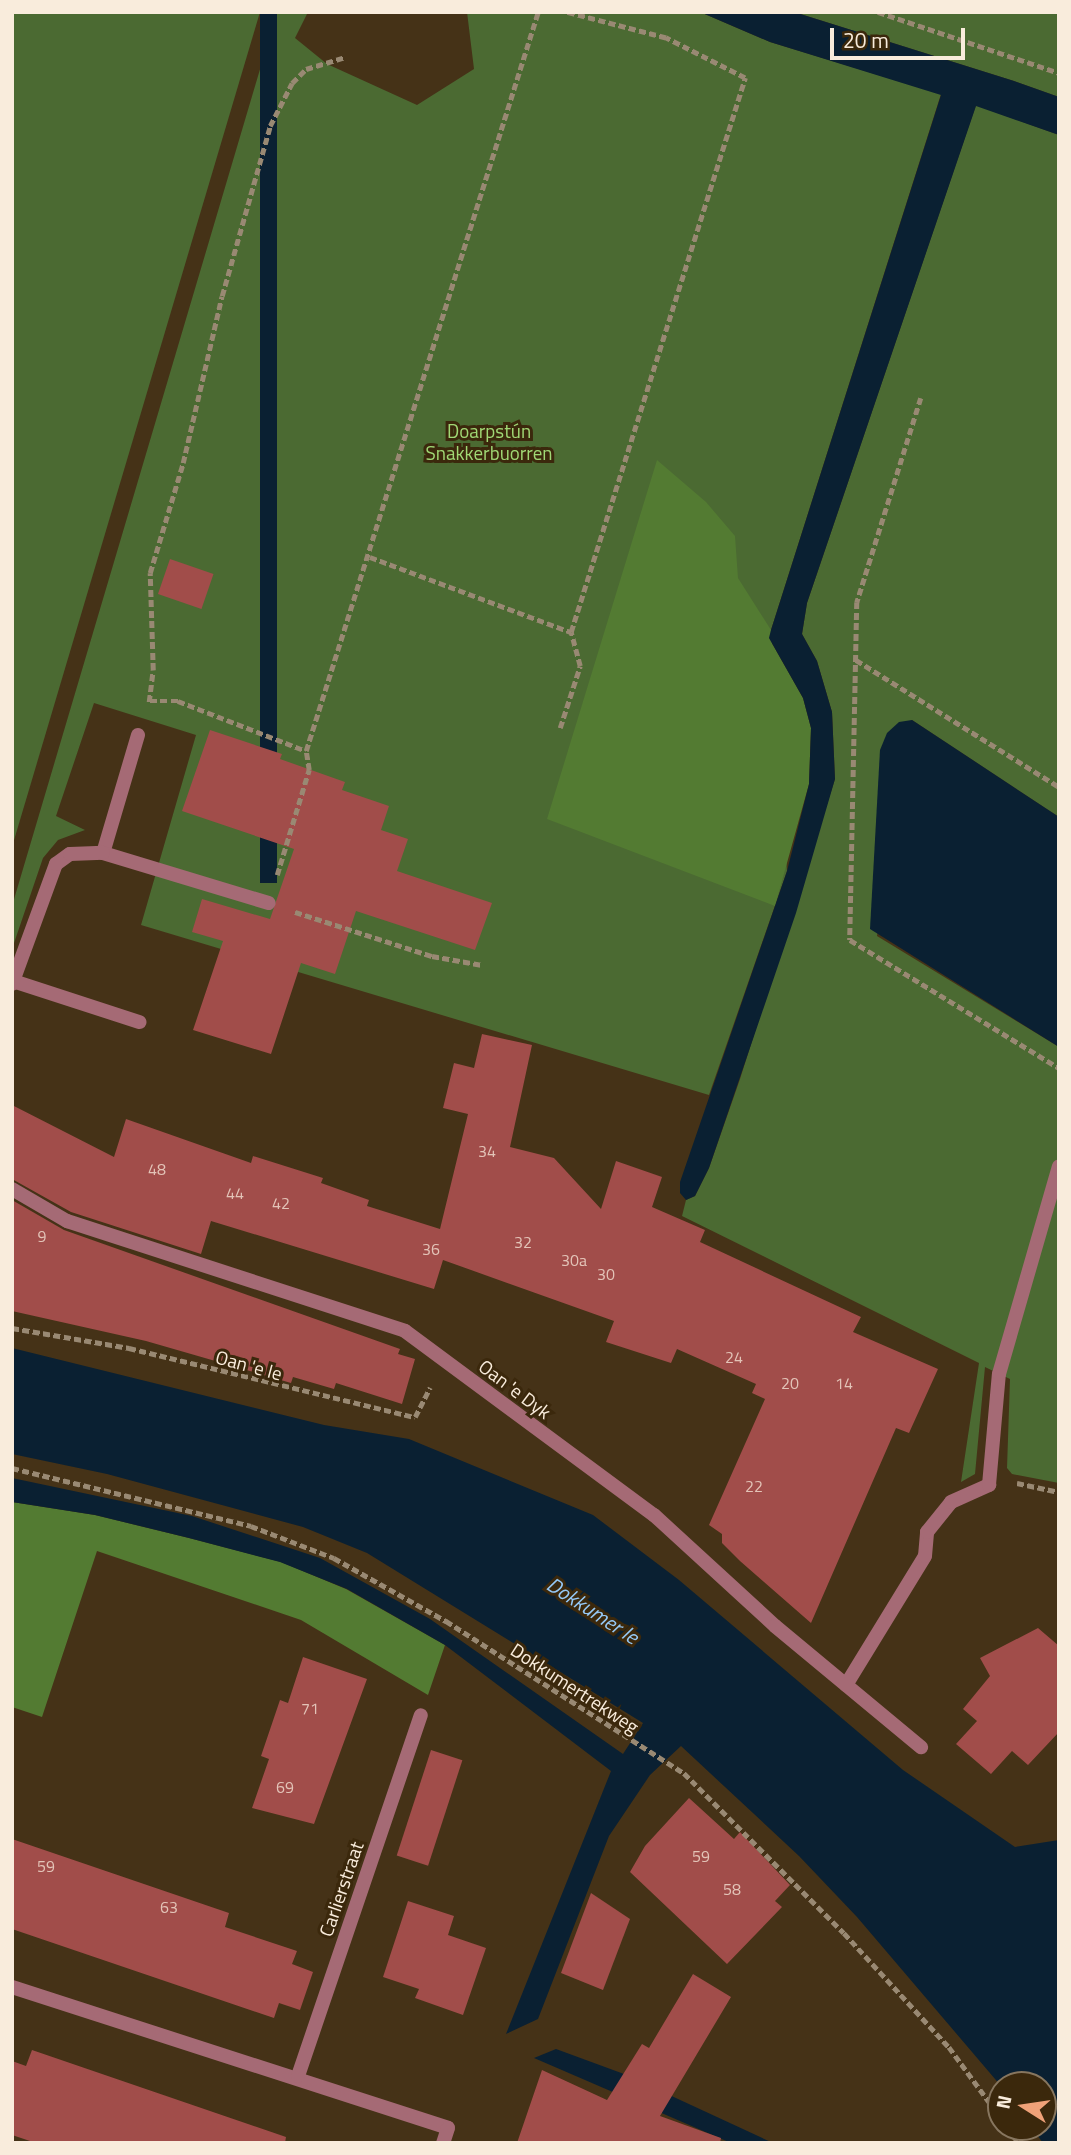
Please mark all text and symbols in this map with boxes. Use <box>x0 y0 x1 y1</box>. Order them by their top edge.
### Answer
scale bar <box>833 14 968 58</box>
text: 20 m <box>843 24 889 56</box>
park label: Doarpstún Snakkerbuorren <box>425 420 553 464</box>
house number: 34 <box>478 1141 496 1161</box>
house number: 48 <box>148 1159 166 1179</box>
house number: 44 <box>226 1183 244 1203</box>
house number: 42 <box>272 1193 290 1213</box>
house number: 9 <box>38 1226 46 1246</box>
house number: 32 <box>514 1232 532 1252</box>
house number: 36 <box>422 1239 440 1259</box>
house number: 30a <box>561 1250 587 1270</box>
house number: 30 <box>597 1264 615 1284</box>
street label: Oan 'e Ie <box>213 1345 285 1385</box>
house number: 24 <box>725 1347 743 1367</box>
street label: Oan 'e Dyk <box>474 1354 556 1424</box>
house number: 20 <box>781 1373 799 1393</box>
house number: 14 <box>835 1373 853 1393</box>
house number: 22 <box>745 1476 763 1496</box>
water label: Dokkumer Ie <box>543 1571 643 1649</box>
street label: Dokkumertrekweg <box>507 1638 643 1738</box>
house number: 71 <box>301 1698 319 1718</box>
house number: 69 <box>276 1777 294 1797</box>
street label: Carlierstraat <box>314 1839 368 1939</box>
house number: 59 <box>692 1846 710 1866</box>
house number: 59 <box>37 1856 55 1876</box>
house number: 58 <box>723 1879 741 1899</box>
house number: 63 <box>160 1897 178 1917</box>
north arrow <box>987 2071 1057 2141</box>
text: N <box>987 2092 1018 2111</box>

